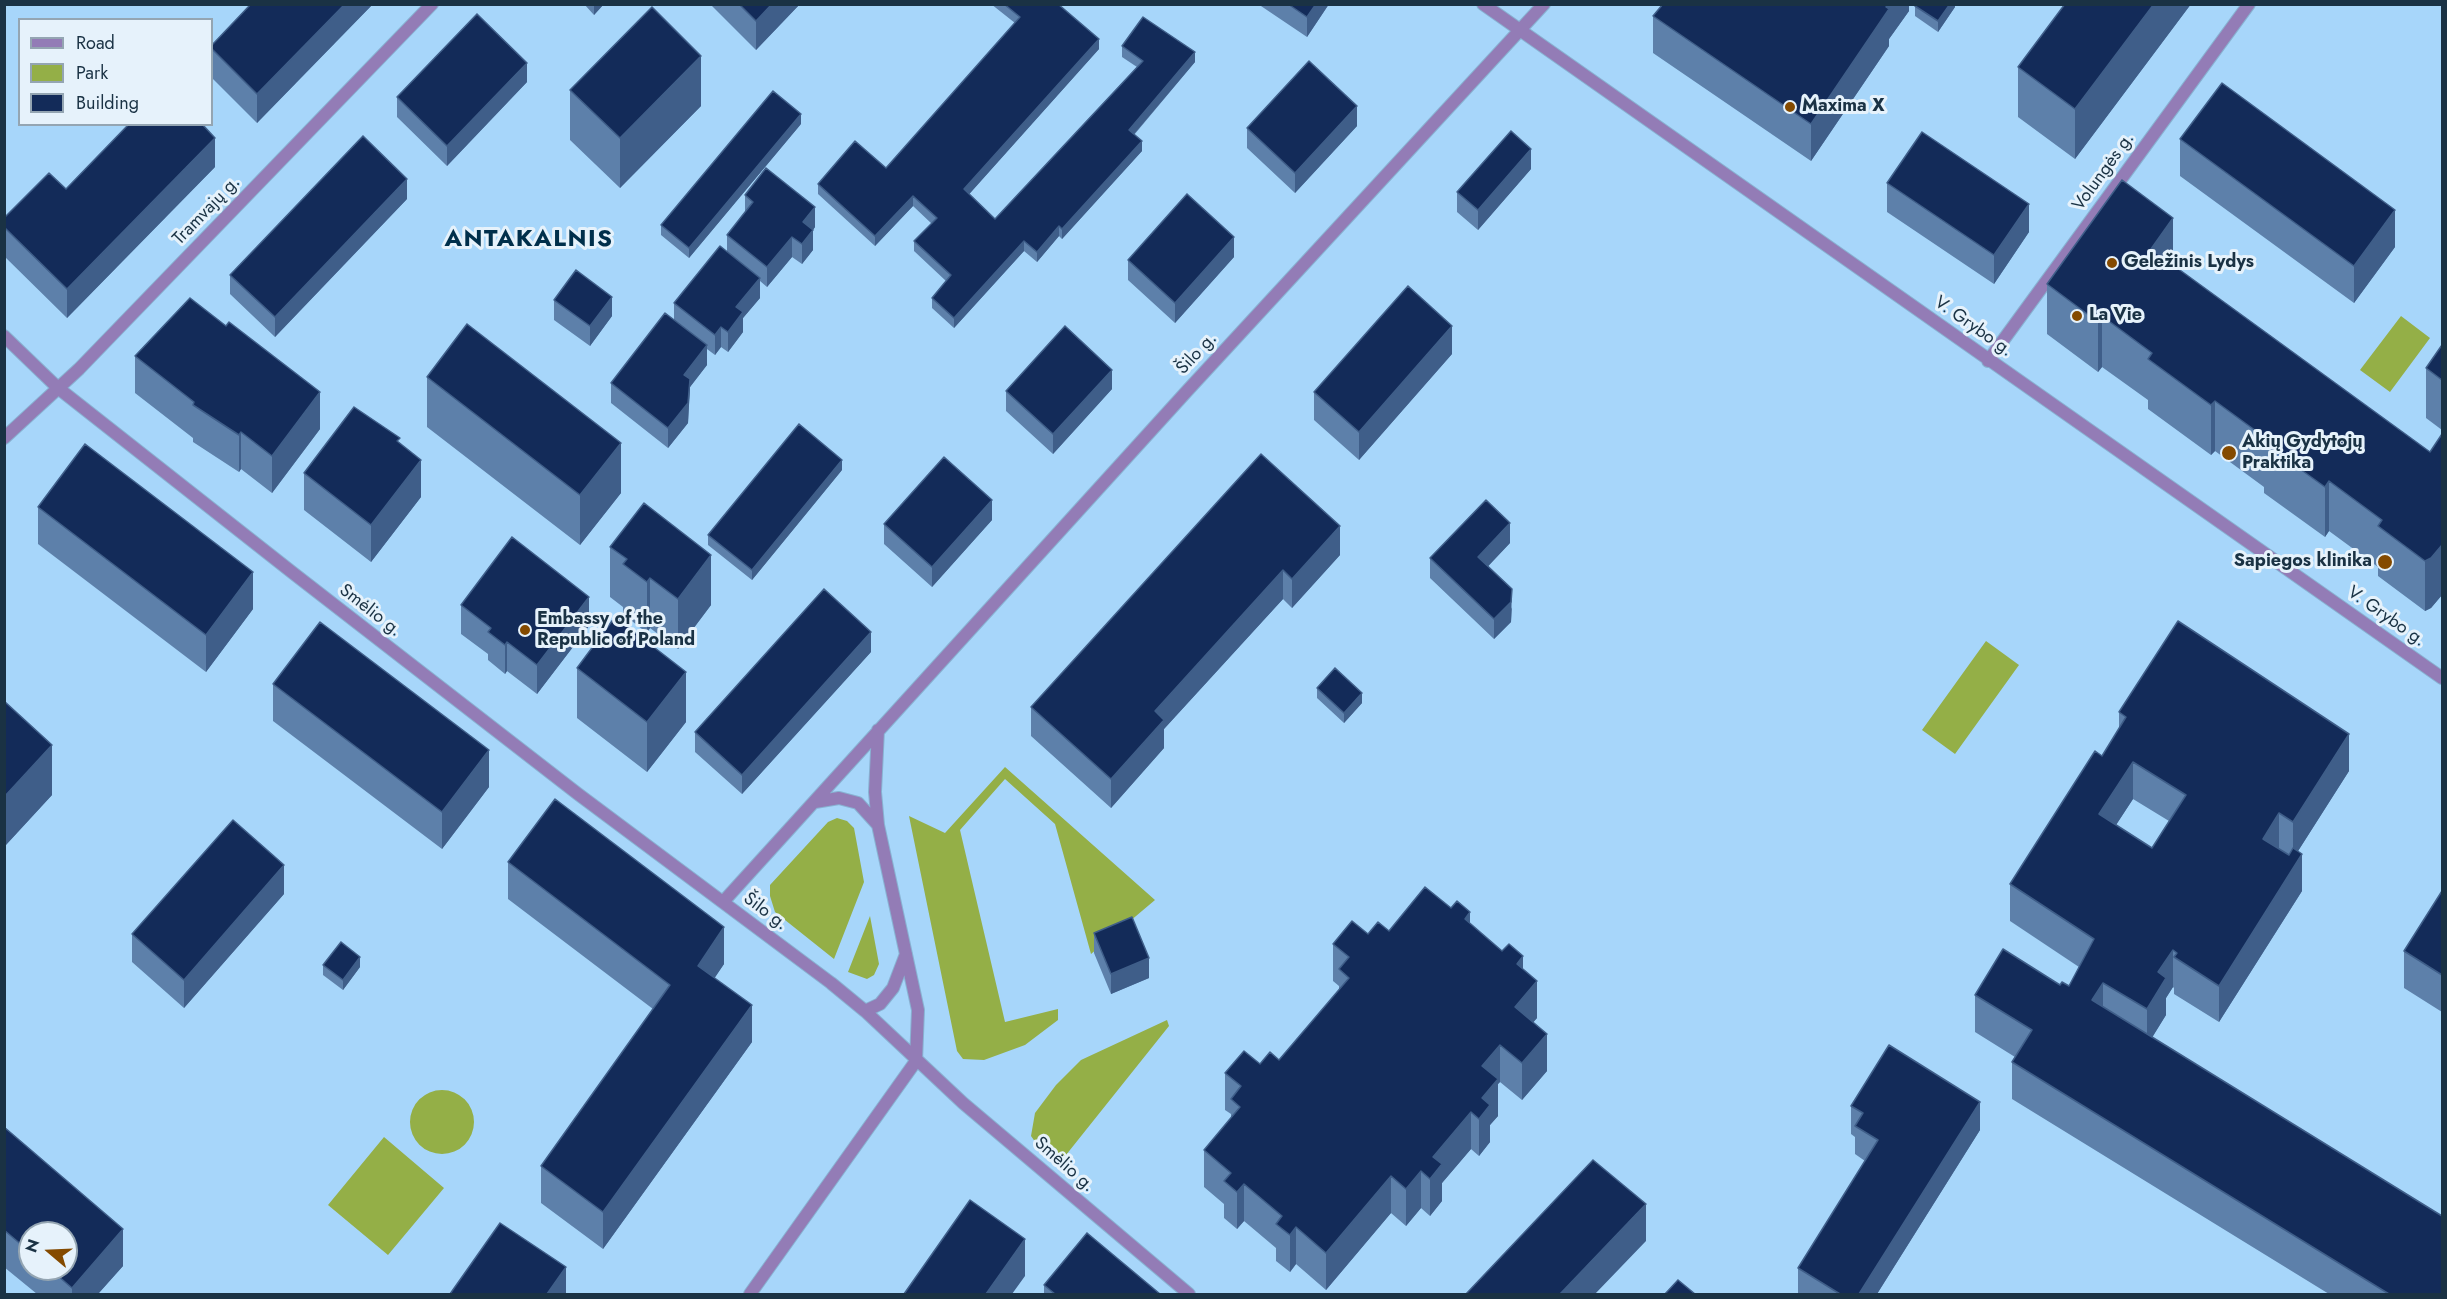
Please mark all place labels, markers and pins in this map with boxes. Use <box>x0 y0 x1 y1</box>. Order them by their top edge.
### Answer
place label: Maxima X <box>1802 96 1884 118</box>
marker: Maxima X <box>1783 100 1797 114</box>
place label: Geležinis Lydys <box>2124 252 2254 274</box>
marker: Geležinis Lydys <box>2105 256 2119 270</box>
place label: La Vie <box>2089 305 2142 327</box>
marker: La Vie <box>2070 309 2084 323</box>
place label: Akių Gydytojų Praktika <box>2242 432 2363 474</box>
marker: Akių Gydytojų Praktika <box>2220 444 2238 462</box>
place label: Sapiegos klinika <box>2234 551 2372 573</box>
marker: Sapiegos klinika <box>2376 553 2394 571</box>
place label: Embassy of the Republic of Poland <box>537 609 695 652</box>
marker: Embassy of the Republic of Poland <box>518 623 532 637</box>

